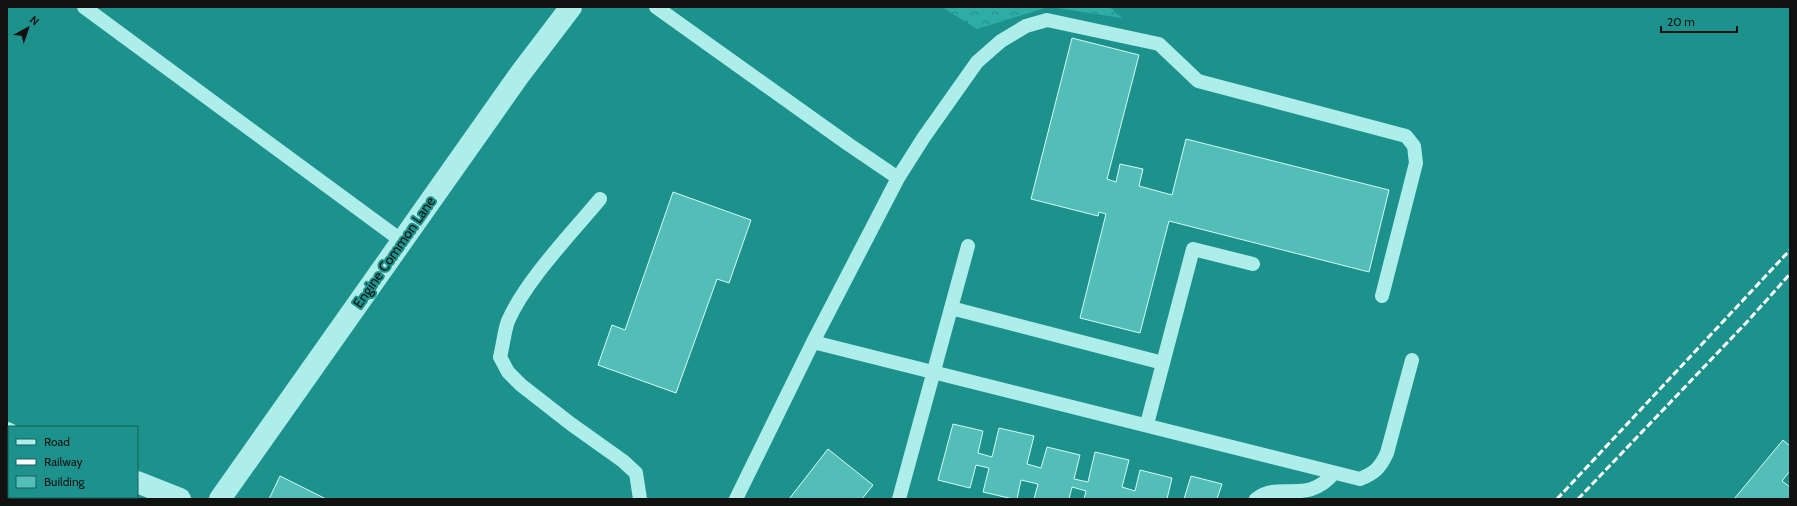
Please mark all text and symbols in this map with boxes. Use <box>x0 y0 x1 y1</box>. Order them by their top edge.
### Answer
north arrow <box>8 8 48 48</box>
scale bar <box>1661 8 1737 34</box>
text: N <box>27 12 42 28</box>
text: 20 m <box>1667 14 1695 29</box>
street label: Engine Common Lane <box>349 193 439 311</box>
legend <box>8 426 138 498</box>
text: Road <box>44 434 70 449</box>
text: Railway <box>44 454 82 469</box>
text: Building <box>44 474 86 489</box>

